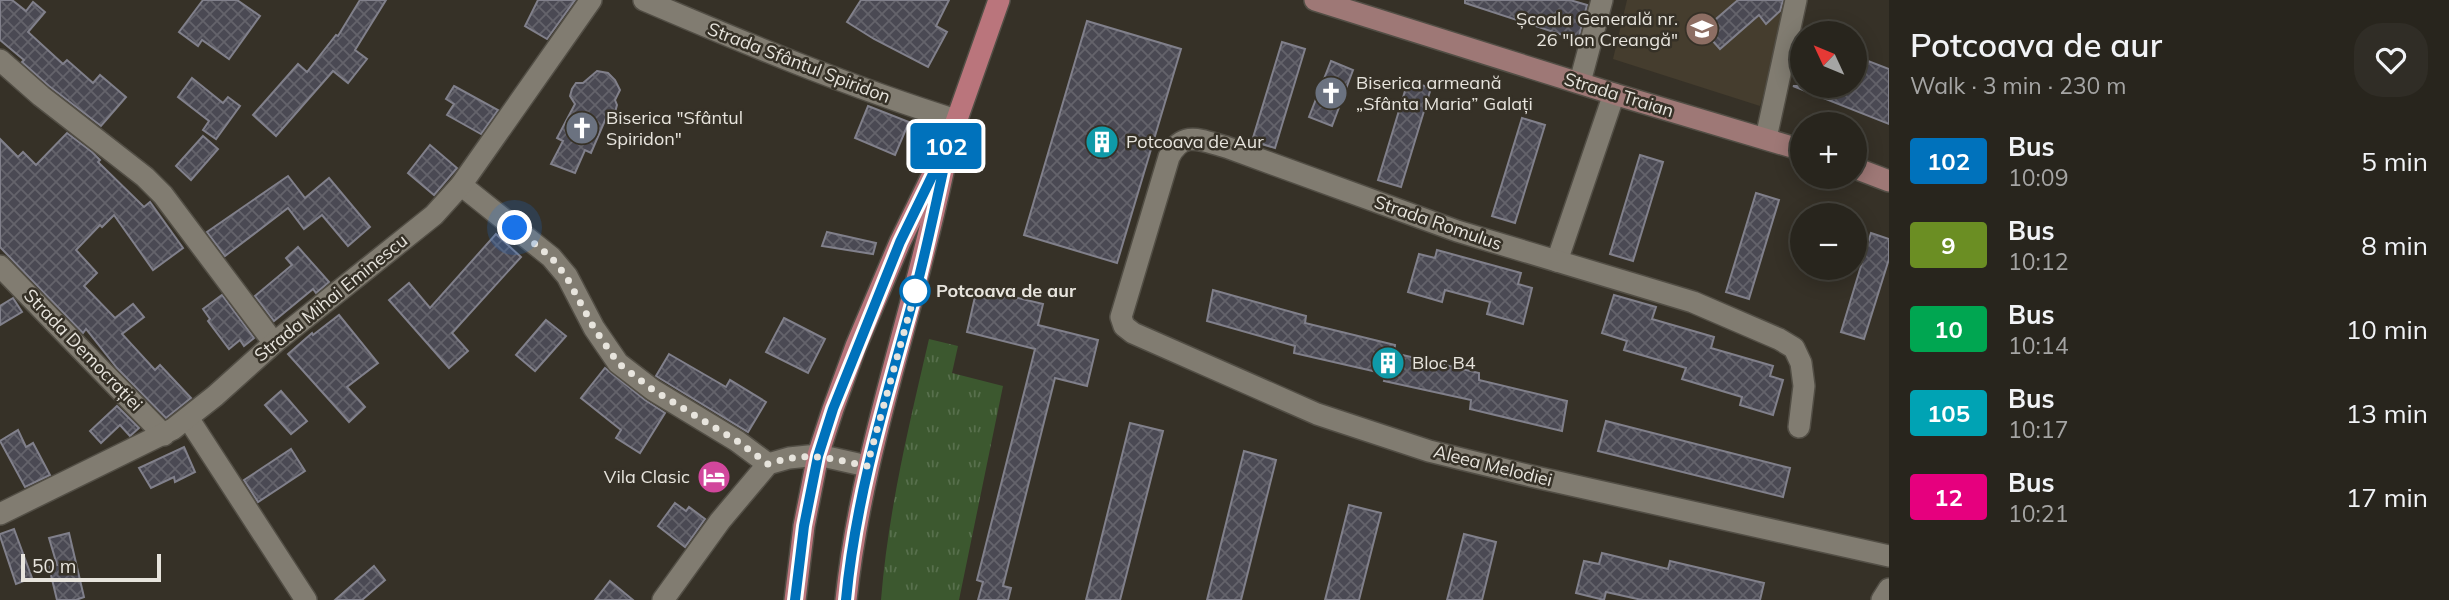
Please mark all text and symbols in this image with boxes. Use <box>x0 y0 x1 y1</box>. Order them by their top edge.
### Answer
place label: Școala Generală nr. 26 "Ion Creangă" <box>1516 7 1678 51</box>
school or university icon: Școala Generală nr. 26 "Ion Creangă" <box>1683 10 1721 48</box>
street label: Strada Sfântul Spiridon <box>704 17 894 108</box>
north arrow <box>1790 21 1867 98</box>
map controls <box>1790 21 1867 280</box>
button: heart <box>2354 23 2428 97</box>
text: Potcoava de aur <box>1910 24 2162 65</box>
street label: Strada Traian <box>1562 67 1677 122</box>
place label: Biserica armeană „Sfânta Maria” Galați <box>1356 71 1533 115</box>
text: Walk · 3 min · 230 m <box>1910 71 2127 100</box>
church icon: Biserica armeană „Sfânta Maria” Galați <box>1312 74 1350 112</box>
place label: Biserica "Sfântul Spiridon" <box>606 106 743 150</box>
church icon: Biserica "Sfântul Spiridon" <box>563 109 601 147</box>
button: + <box>1790 112 1867 189</box>
line badge: 102 <box>906 123 986 169</box>
building icon: Potcoava de Aur <box>1083 123 1121 161</box>
place label: Potcoava de Aur <box>1126 130 1264 153</box>
text: Bus <box>2008 130 2054 163</box>
text: 102 <box>924 131 968 161</box>
text: 5 min <box>2361 145 2428 178</box>
text: 102 <box>1927 146 1970 176</box>
text: 10:09 <box>2008 163 2068 192</box>
street label: Strada Romulus <box>1371 190 1505 255</box>
button: − <box>1790 203 1867 280</box>
your location <box>497 210 532 245</box>
text: Bus <box>2008 214 2054 247</box>
street label: Strada Mihai Eminescu <box>249 229 412 366</box>
text: 8 min <box>2361 229 2428 262</box>
text: 9 <box>1941 230 1956 260</box>
text: 10:12 <box>2008 247 2068 276</box>
marker: Potcoava de aur <box>900 276 930 306</box>
place label: Potcoava de aur <box>936 279 1077 302</box>
street label: Strada Democrației <box>19 284 148 416</box>
text: Bus <box>2008 298 2054 331</box>
text: 10 min <box>2346 313 2428 346</box>
text: 10 <box>1934 314 1963 344</box>
text: 10:14 <box>2008 331 2068 360</box>
building icon: Bloc B4 <box>1369 344 1407 382</box>
place label: Bloc B4 <box>1412 351 1476 374</box>
text: Bus <box>2008 382 2054 415</box>
text: 13 min <box>2346 397 2428 430</box>
text: 105 <box>1927 398 1970 428</box>
text: 10:17 <box>2008 415 2068 444</box>
street label: Aleea Melodiei <box>1431 440 1555 491</box>
hotel icon: Vila Clasic <box>695 458 733 496</box>
place label: Vila Clasic <box>604 465 690 488</box>
text: Bus <box>2008 466 2054 499</box>
text: 17 min <box>2346 481 2428 514</box>
text: 12 <box>1934 482 1963 512</box>
text: 10:21 <box>2008 499 2068 528</box>
scale bar <box>21 551 161 583</box>
text: 50 m <box>32 554 76 578</box>

